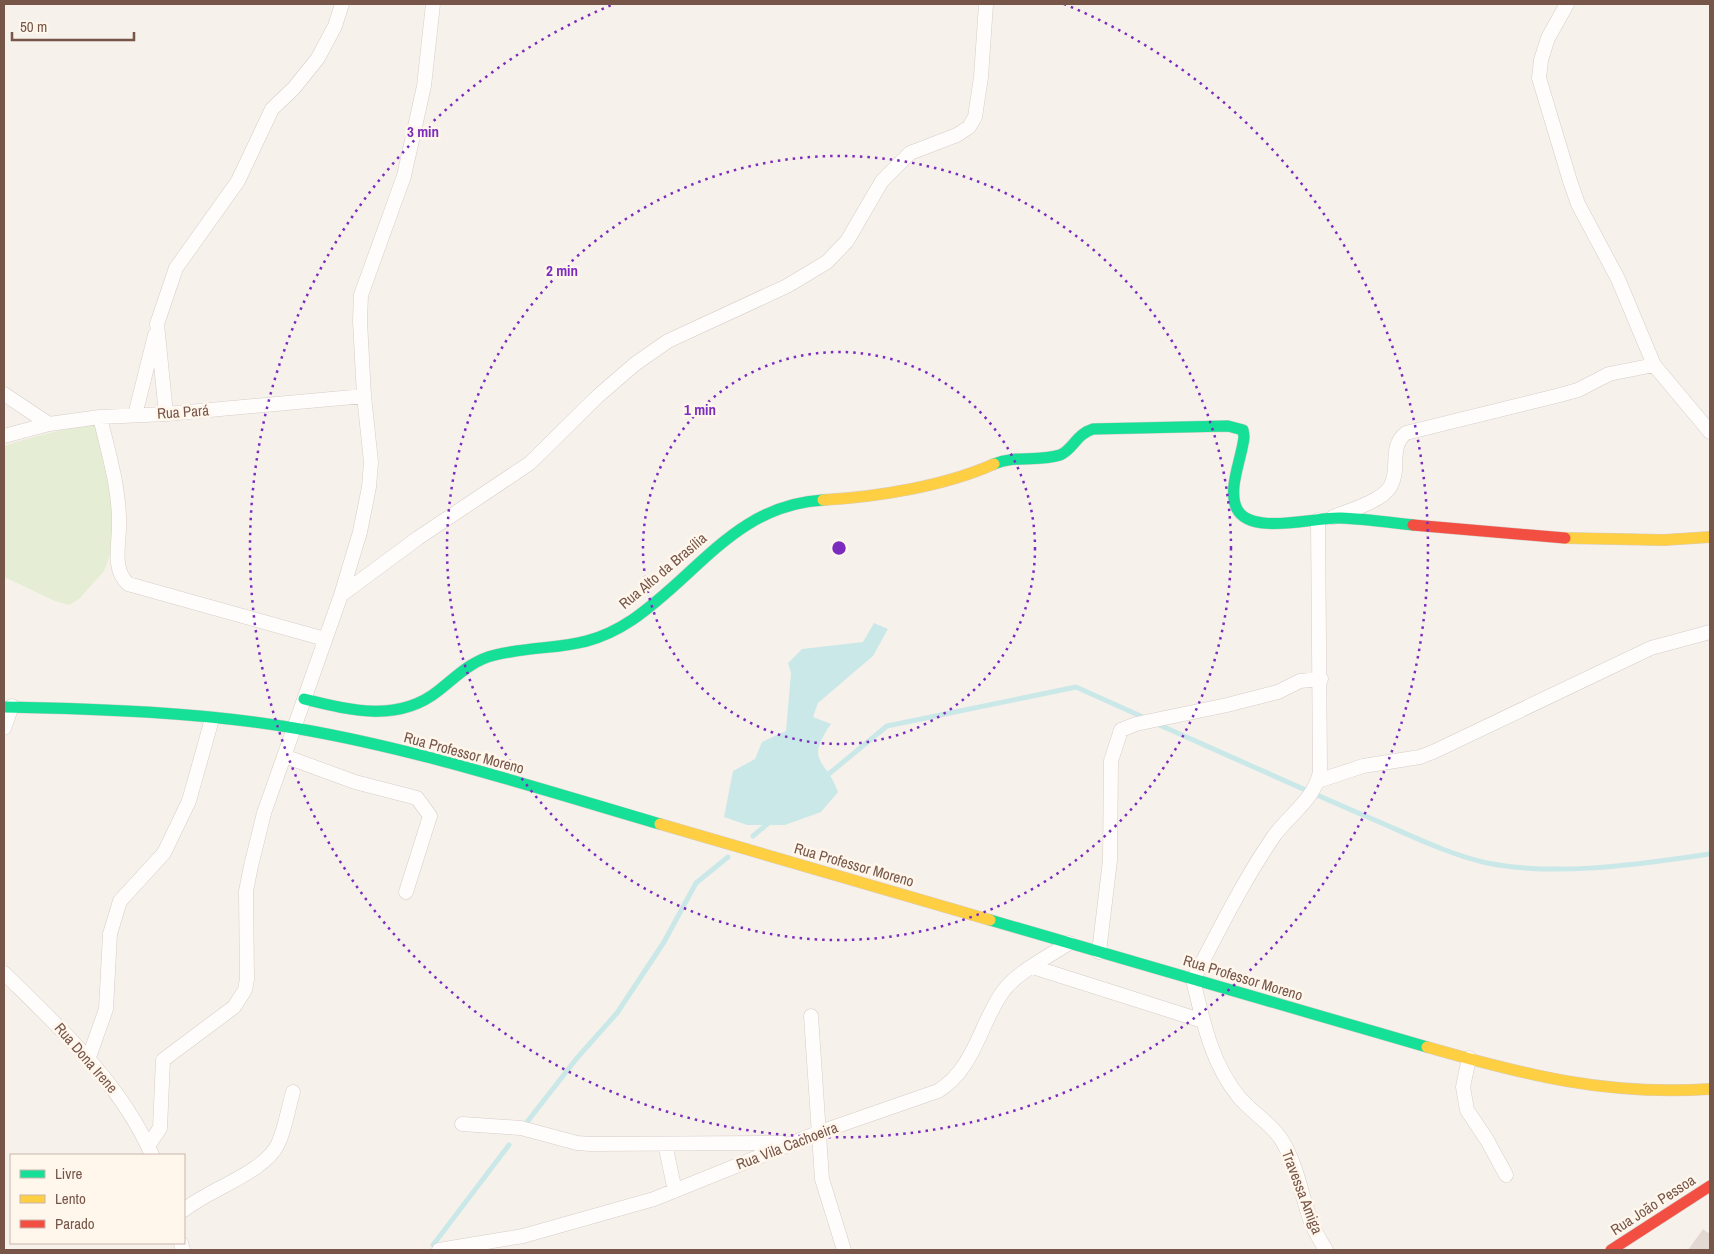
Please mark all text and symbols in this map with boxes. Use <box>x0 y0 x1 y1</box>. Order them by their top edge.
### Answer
scale bar <box>12 10 135 42</box>
text: 50 m <box>20 16 47 37</box>
text: 3 min <box>407 121 439 142</box>
text: 2 min <box>546 260 578 281</box>
street label: Rua Pará <box>156 399 210 424</box>
text: 1 min <box>684 399 716 420</box>
street label: Rua Alto da Brasília <box>614 528 711 614</box>
centre of rings <box>830 539 848 557</box>
street label: Rua Professor Moreno <box>402 726 527 779</box>
street label: Rua Professor Moreno <box>792 837 917 892</box>
street label: Rua Professor Moreno <box>1181 949 1306 1006</box>
street label: Rua Dona Irene <box>50 1018 123 1097</box>
street label: Rua Vila Cachoeira <box>733 1116 841 1175</box>
street label: Travessa Amiga <box>1277 1147 1328 1237</box>
legend <box>10 1154 185 1244</box>
text: Livre <box>55 1163 83 1184</box>
street label: Rua João Pessoa <box>1606 1169 1699 1240</box>
text: Lento <box>55 1188 86 1209</box>
text: Parado <box>55 1213 95 1234</box>

